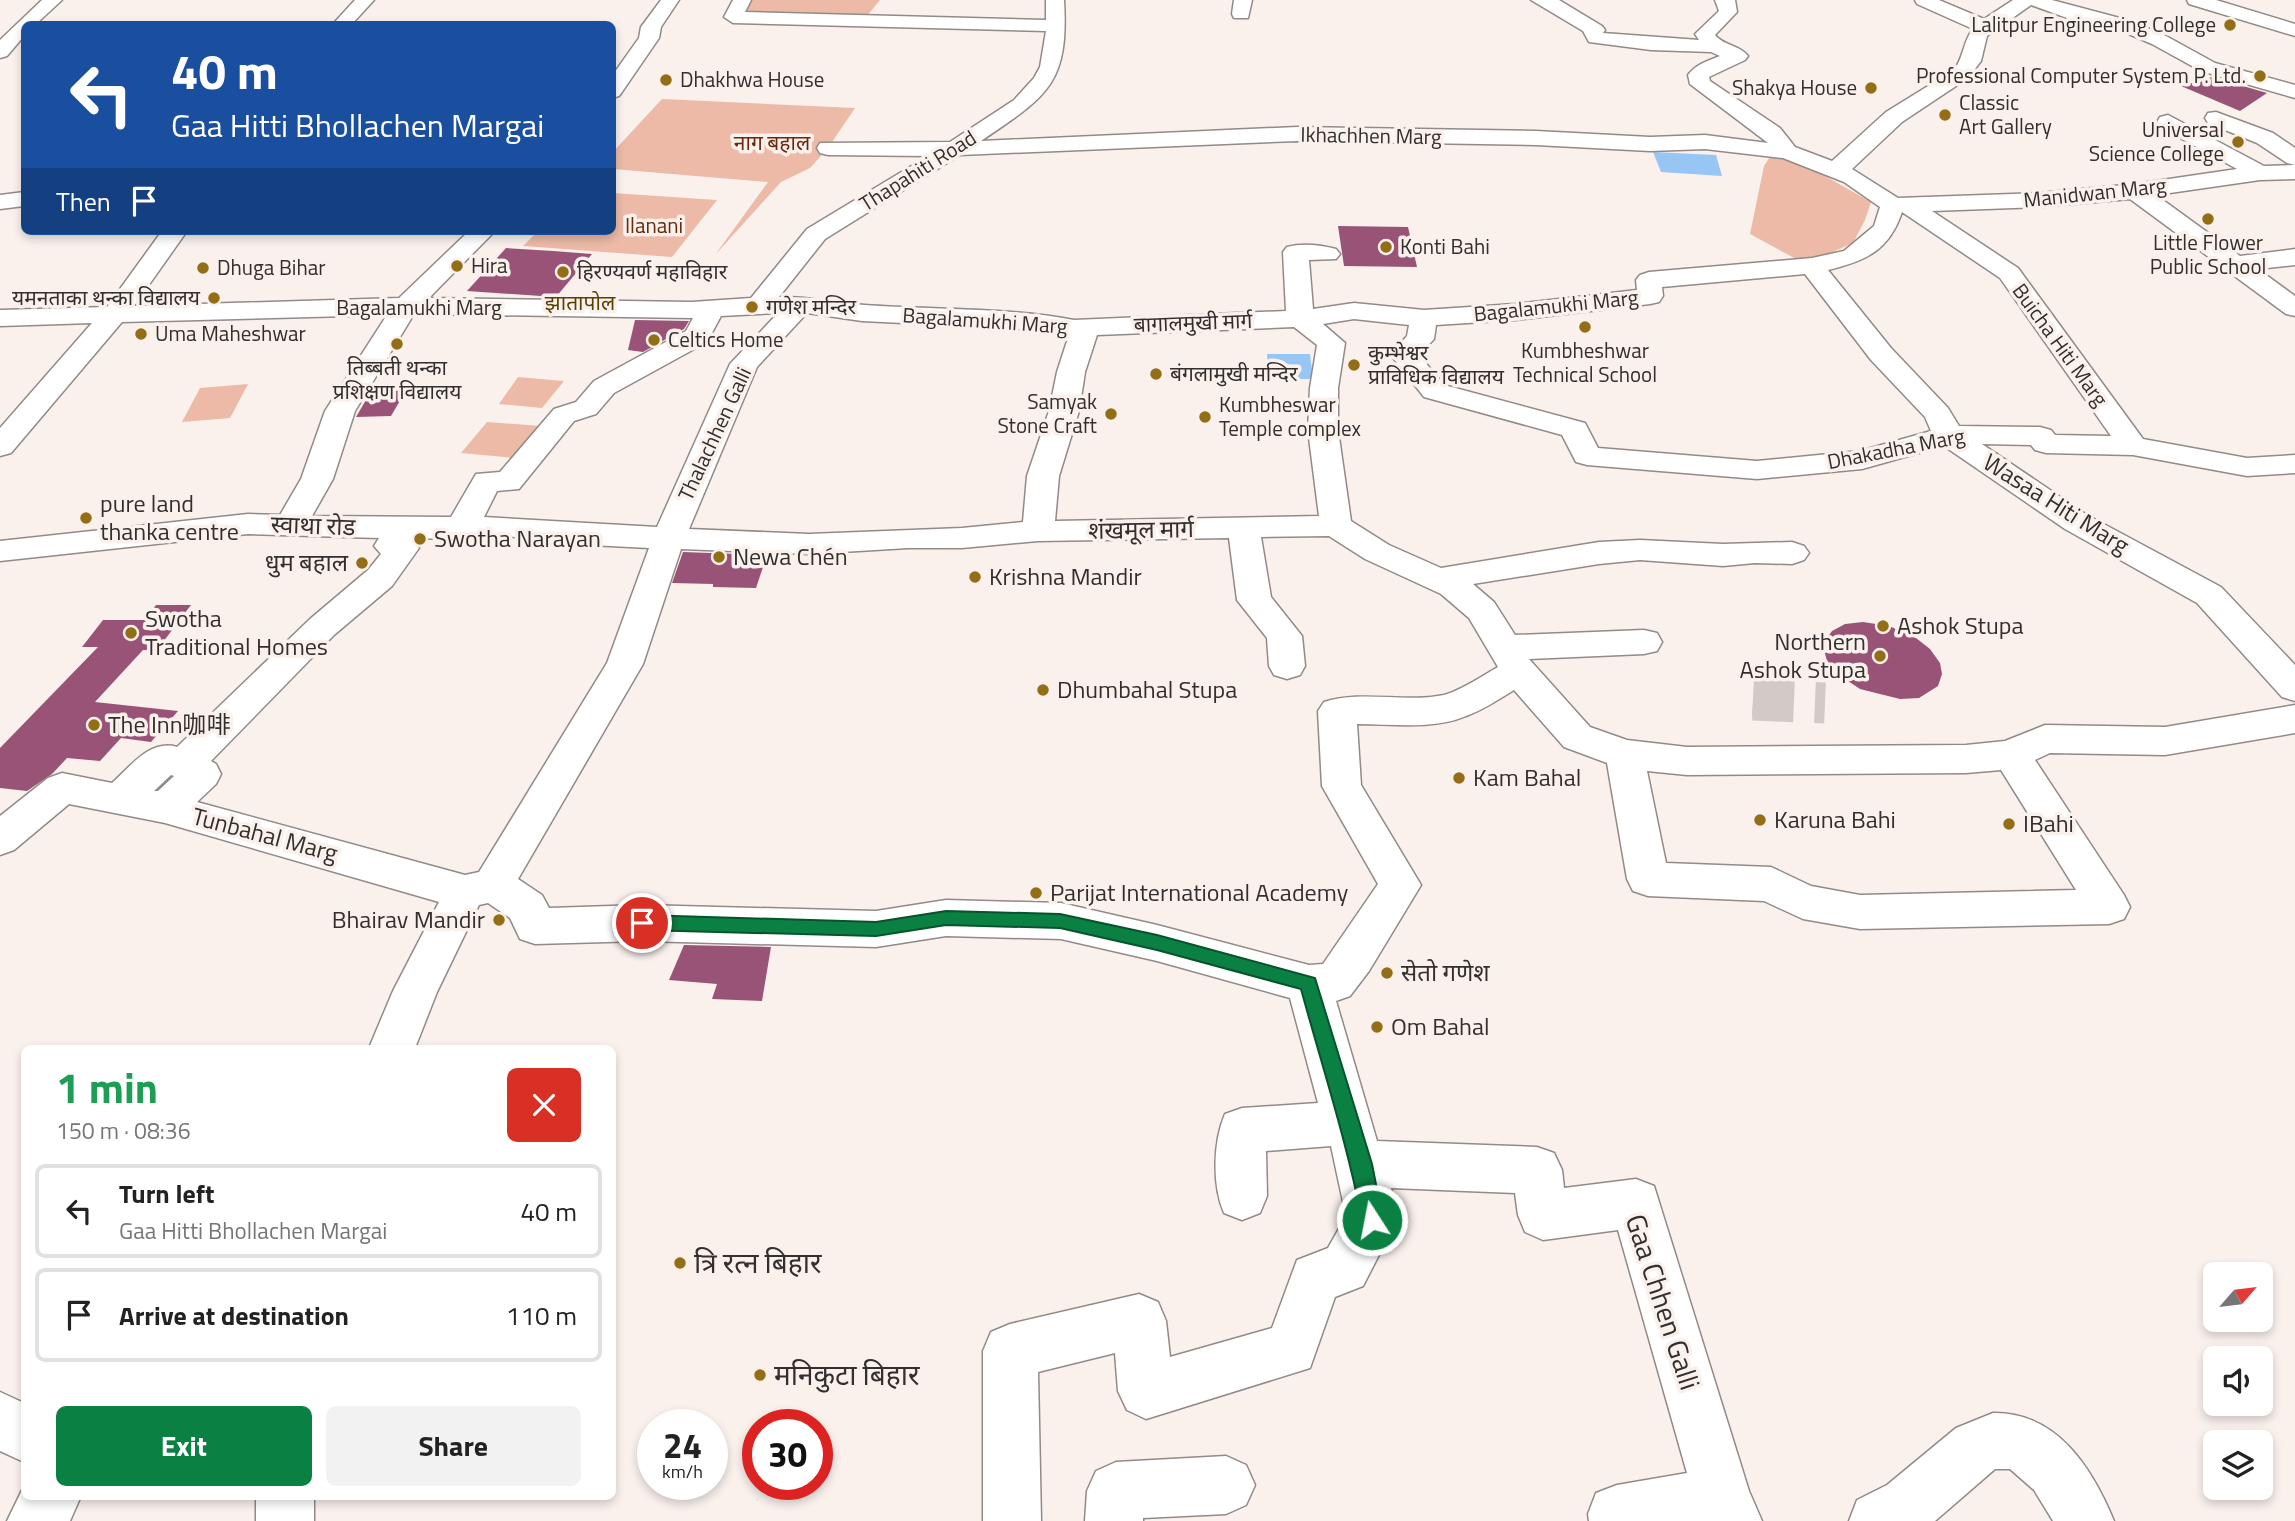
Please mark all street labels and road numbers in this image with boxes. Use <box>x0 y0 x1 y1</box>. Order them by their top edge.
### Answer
street label: Ikhachhen Marg <box>1300 118 1442 152</box>
street label: Thapahiti Road <box>853 122 982 219</box>
street label: Manidwan Marg <box>2022 169 2168 215</box>
street label: Buicha Hiti Marg <box>2005 276 2117 413</box>
street label: Bagalamukhi Marg <box>1472 280 1640 330</box>
street label: Bagalamukhi Marg <box>336 291 502 323</box>
street label: Bagalamukhi Marg <box>901 298 1069 342</box>
street label: बागालमुखी मार्ग <box>1133 304 1254 340</box>
street label: Thalachhen Galli <box>669 361 759 506</box>
street label: Dhakadha Marg <box>1824 419 1968 477</box>
street label: Wasaa Hiti Marg <box>1976 444 2137 563</box>
street label: स्वाथा रोड <box>270 506 357 545</box>
street label: शंखमूल मार्ग <box>1088 510 1195 548</box>
street label: Tunbahal Marg <box>189 797 342 871</box>
street label: Gaa Chhen Galli <box>1615 1208 1712 1395</box>

